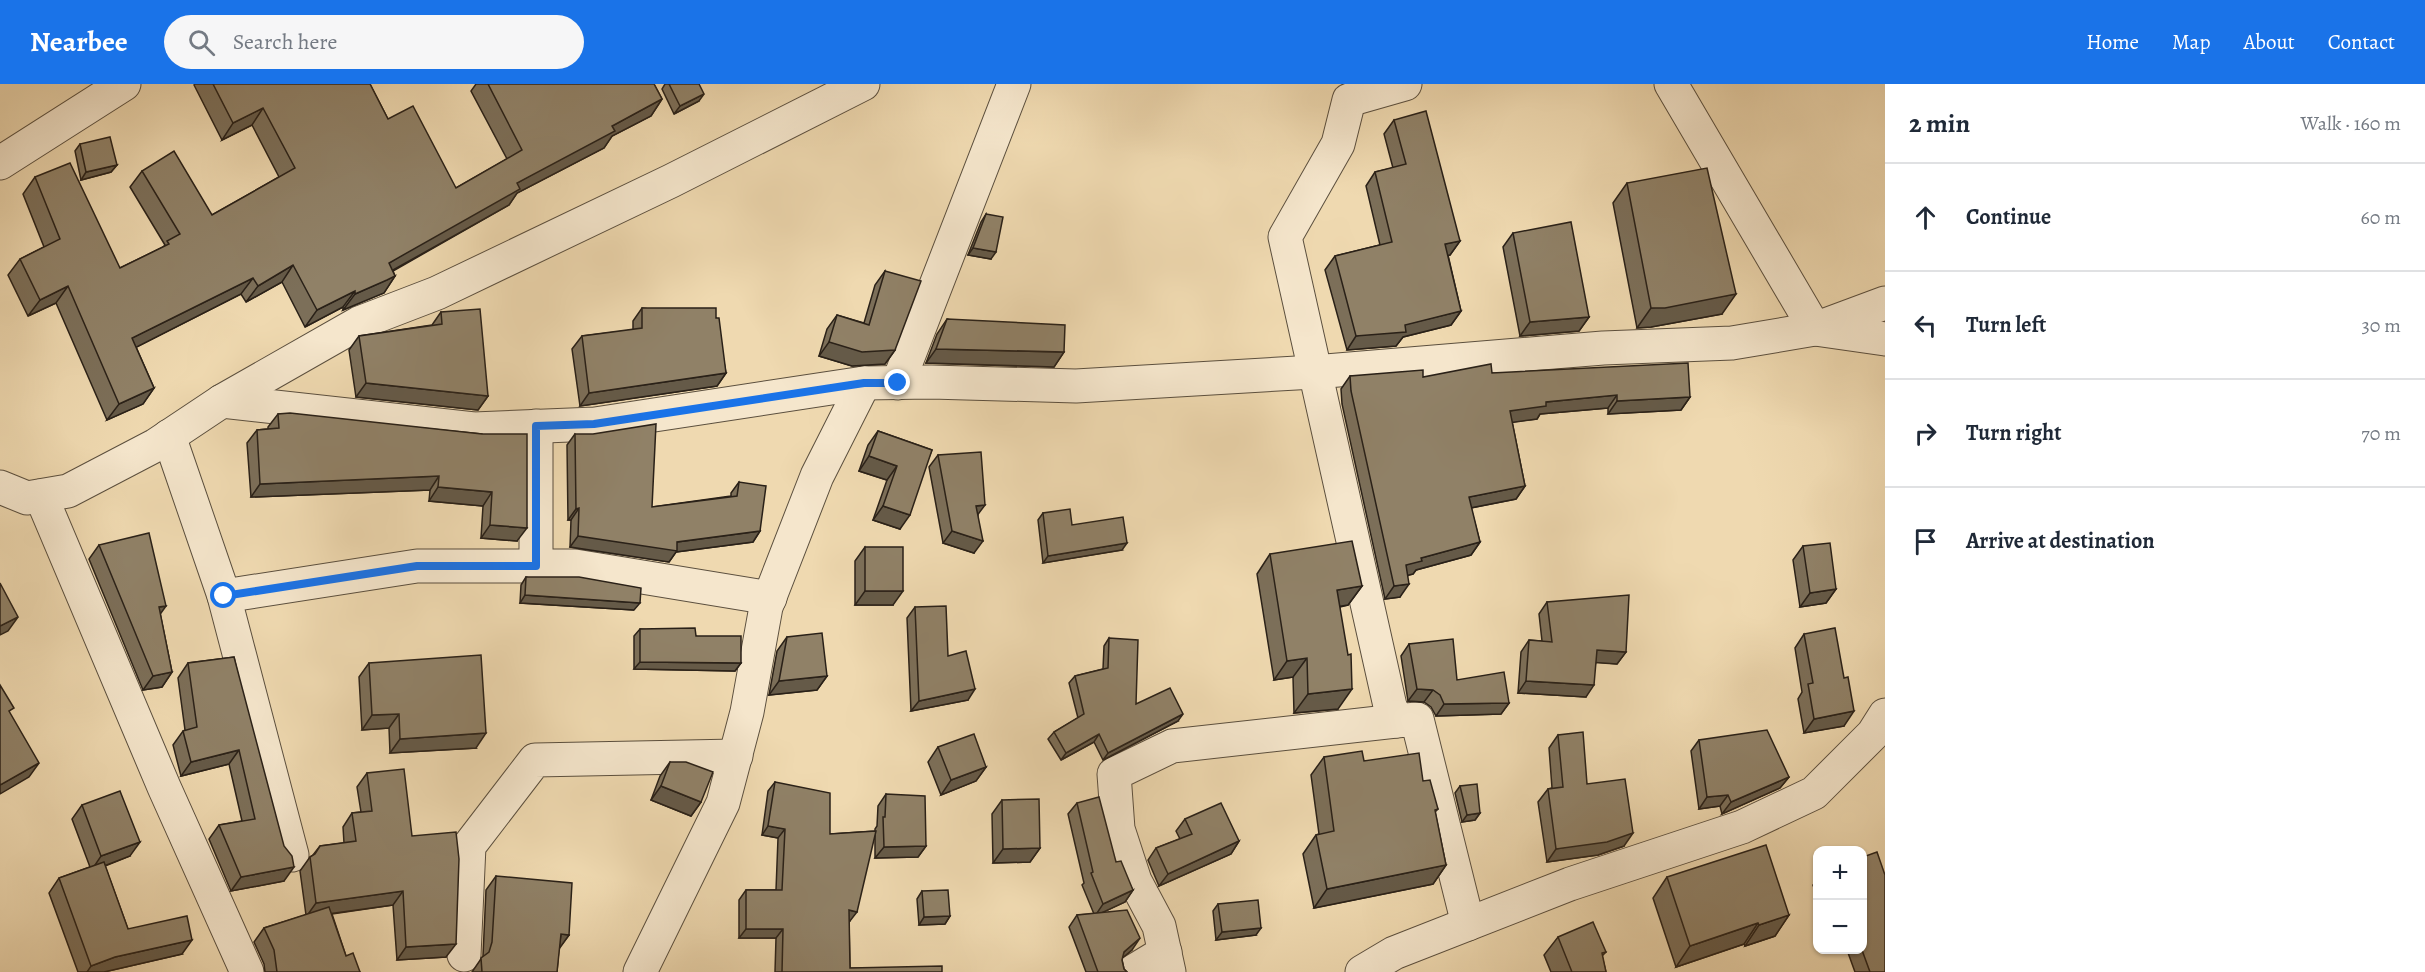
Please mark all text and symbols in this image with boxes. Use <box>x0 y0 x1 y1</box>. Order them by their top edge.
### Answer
search box <box>164 15 584 69</box>
text: Nearbee <box>30 23 128 61</box>
icon: search <box>185 26 218 59</box>
text: Search here <box>233 27 337 57</box>
text: Home <box>2086 28 2139 56</box>
text: Map <box>2172 28 2210 56</box>
text: About <box>2243 28 2295 56</box>
text: Contact <box>2328 28 2395 56</box>
text: 2 min <box>1909 106 1970 141</box>
text: Walk · 160 m <box>2301 110 2401 137</box>
icon: ahead <box>1909 201 1942 234</box>
text: Continue <box>1966 202 2051 232</box>
text: 60 m <box>2361 204 2401 231</box>
icon: left <box>1909 309 1942 342</box>
text: Turn left <box>1966 310 2046 340</box>
text: 30 m <box>2361 312 2401 339</box>
route end <box>884 369 910 395</box>
icon: right <box>1909 417 1942 450</box>
text: Turn right <box>1966 418 2062 448</box>
text: 70 m <box>2361 420 2401 447</box>
icon: arrive <box>1909 525 1942 558</box>
text: Arrive at destination <box>1966 526 2155 556</box>
route start <box>210 582 236 608</box>
map controls <box>1813 846 1867 954</box>
button: + <box>1813 846 1867 900</box>
button: − <box>1813 900 1867 954</box>

